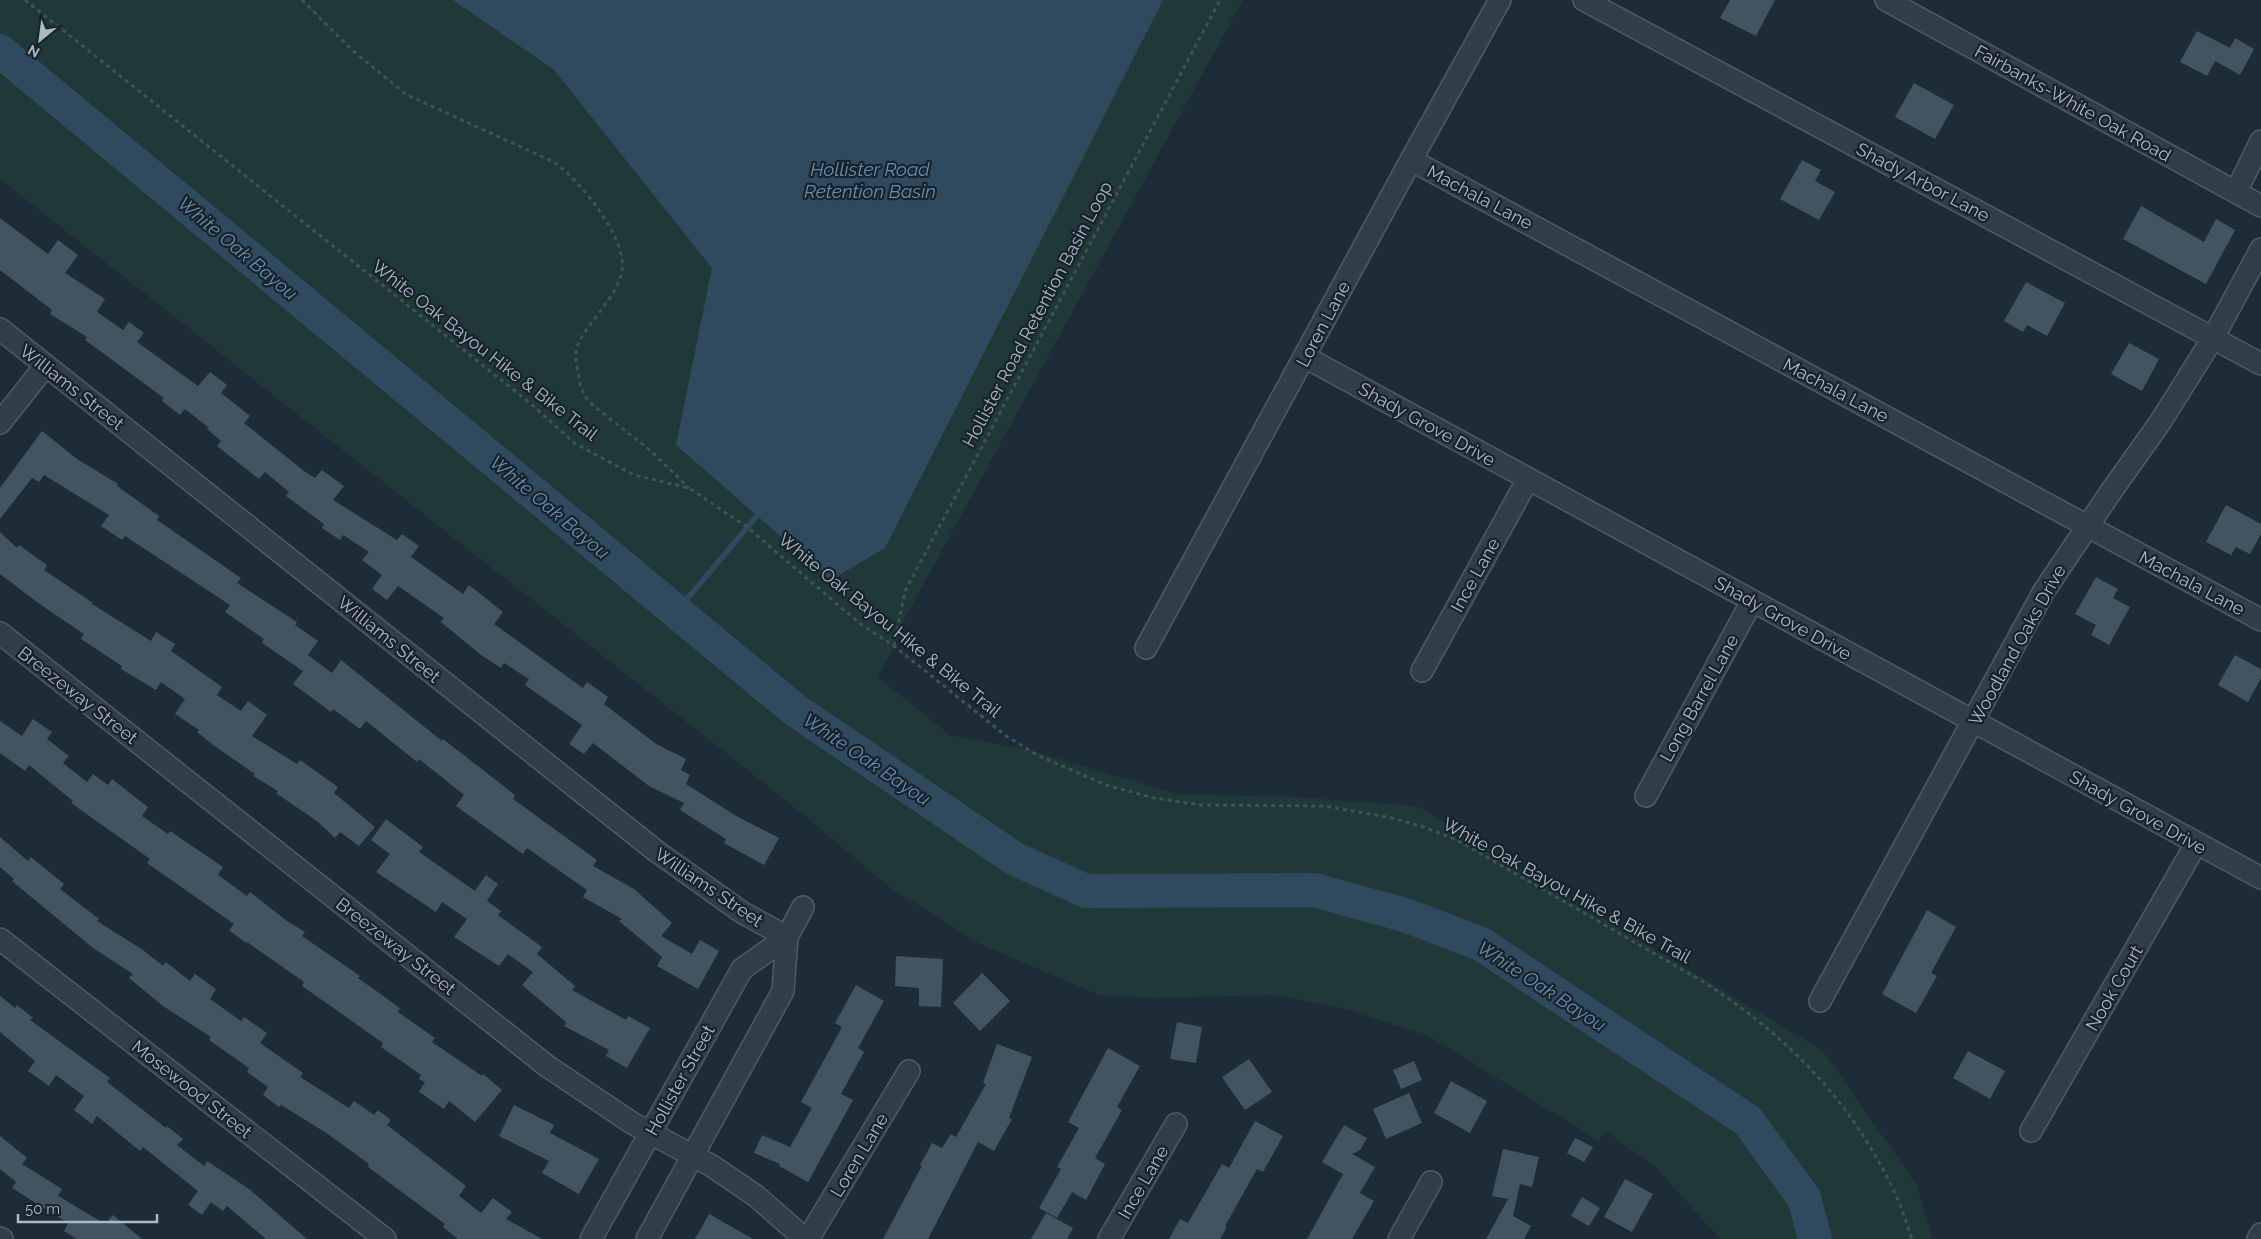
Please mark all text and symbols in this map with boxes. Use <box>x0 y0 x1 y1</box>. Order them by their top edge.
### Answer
north arrow <box>15 15 65 65</box>
street label: Fairbanks-White Oak Road <box>1971 40 2175 166</box>
text: N <box>25 42 42 61</box>
street label: Shady Arbor Lane <box>1853 138 1994 226</box>
water label: Hollister Road Retention Basin <box>804 158 936 202</box>
street label: Machala Lane <box>1424 160 1537 234</box>
street label: Hollister Road Retention Basin Loop <box>958 178 1116 450</box>
water label: White Oak Bayou <box>174 192 302 304</box>
street label: White Oak Bayou Hike & Bike Trail <box>368 255 602 445</box>
street label: Loren Lane <box>1292 277 1355 370</box>
street label: Williams Street <box>16 340 128 434</box>
street label: Machala Lane <box>1780 353 1893 427</box>
street label: Shady Grove Drive <box>1355 378 1499 470</box>
water label: White Oak Bayou <box>486 451 614 563</box>
street label: White Oak Bayou Hike & Bike Trail <box>774 529 1006 721</box>
street label: Ince Lane <box>1446 534 1504 616</box>
street label: Machala Lane <box>2136 546 2249 620</box>
street label: Woodland Oaks Drive <box>1964 561 2070 729</box>
street label: Shady Grove Drive <box>1711 572 1855 664</box>
street label: Williams Street <box>333 591 445 687</box>
street label: Long Barrel Lane <box>1655 630 1743 765</box>
street label: Breezeway Street <box>14 642 142 748</box>
water label: White Oak Bayou <box>799 708 935 810</box>
street label: Shady Grove Drive <box>2066 766 2210 858</box>
street label: White Oak Bayou Hike & Bike Trail <box>1439 813 1695 967</box>
street label: Williams Street <box>651 843 767 931</box>
street label: Breezeway Street <box>332 893 460 999</box>
water label: White Oak Bayou <box>1474 936 1611 1036</box>
street label: Nook Court <box>2081 941 2147 1035</box>
street label: Hollister Street <box>641 1021 719 1139</box>
street label: Mosewood Street <box>128 1036 256 1142</box>
street label: Loren Lane <box>826 1109 892 1201</box>
street label: Ince Lane <box>1114 1141 1173 1222</box>
scale bar <box>18 1192 156 1224</box>
text: 50 m <box>25 1200 60 1218</box>

